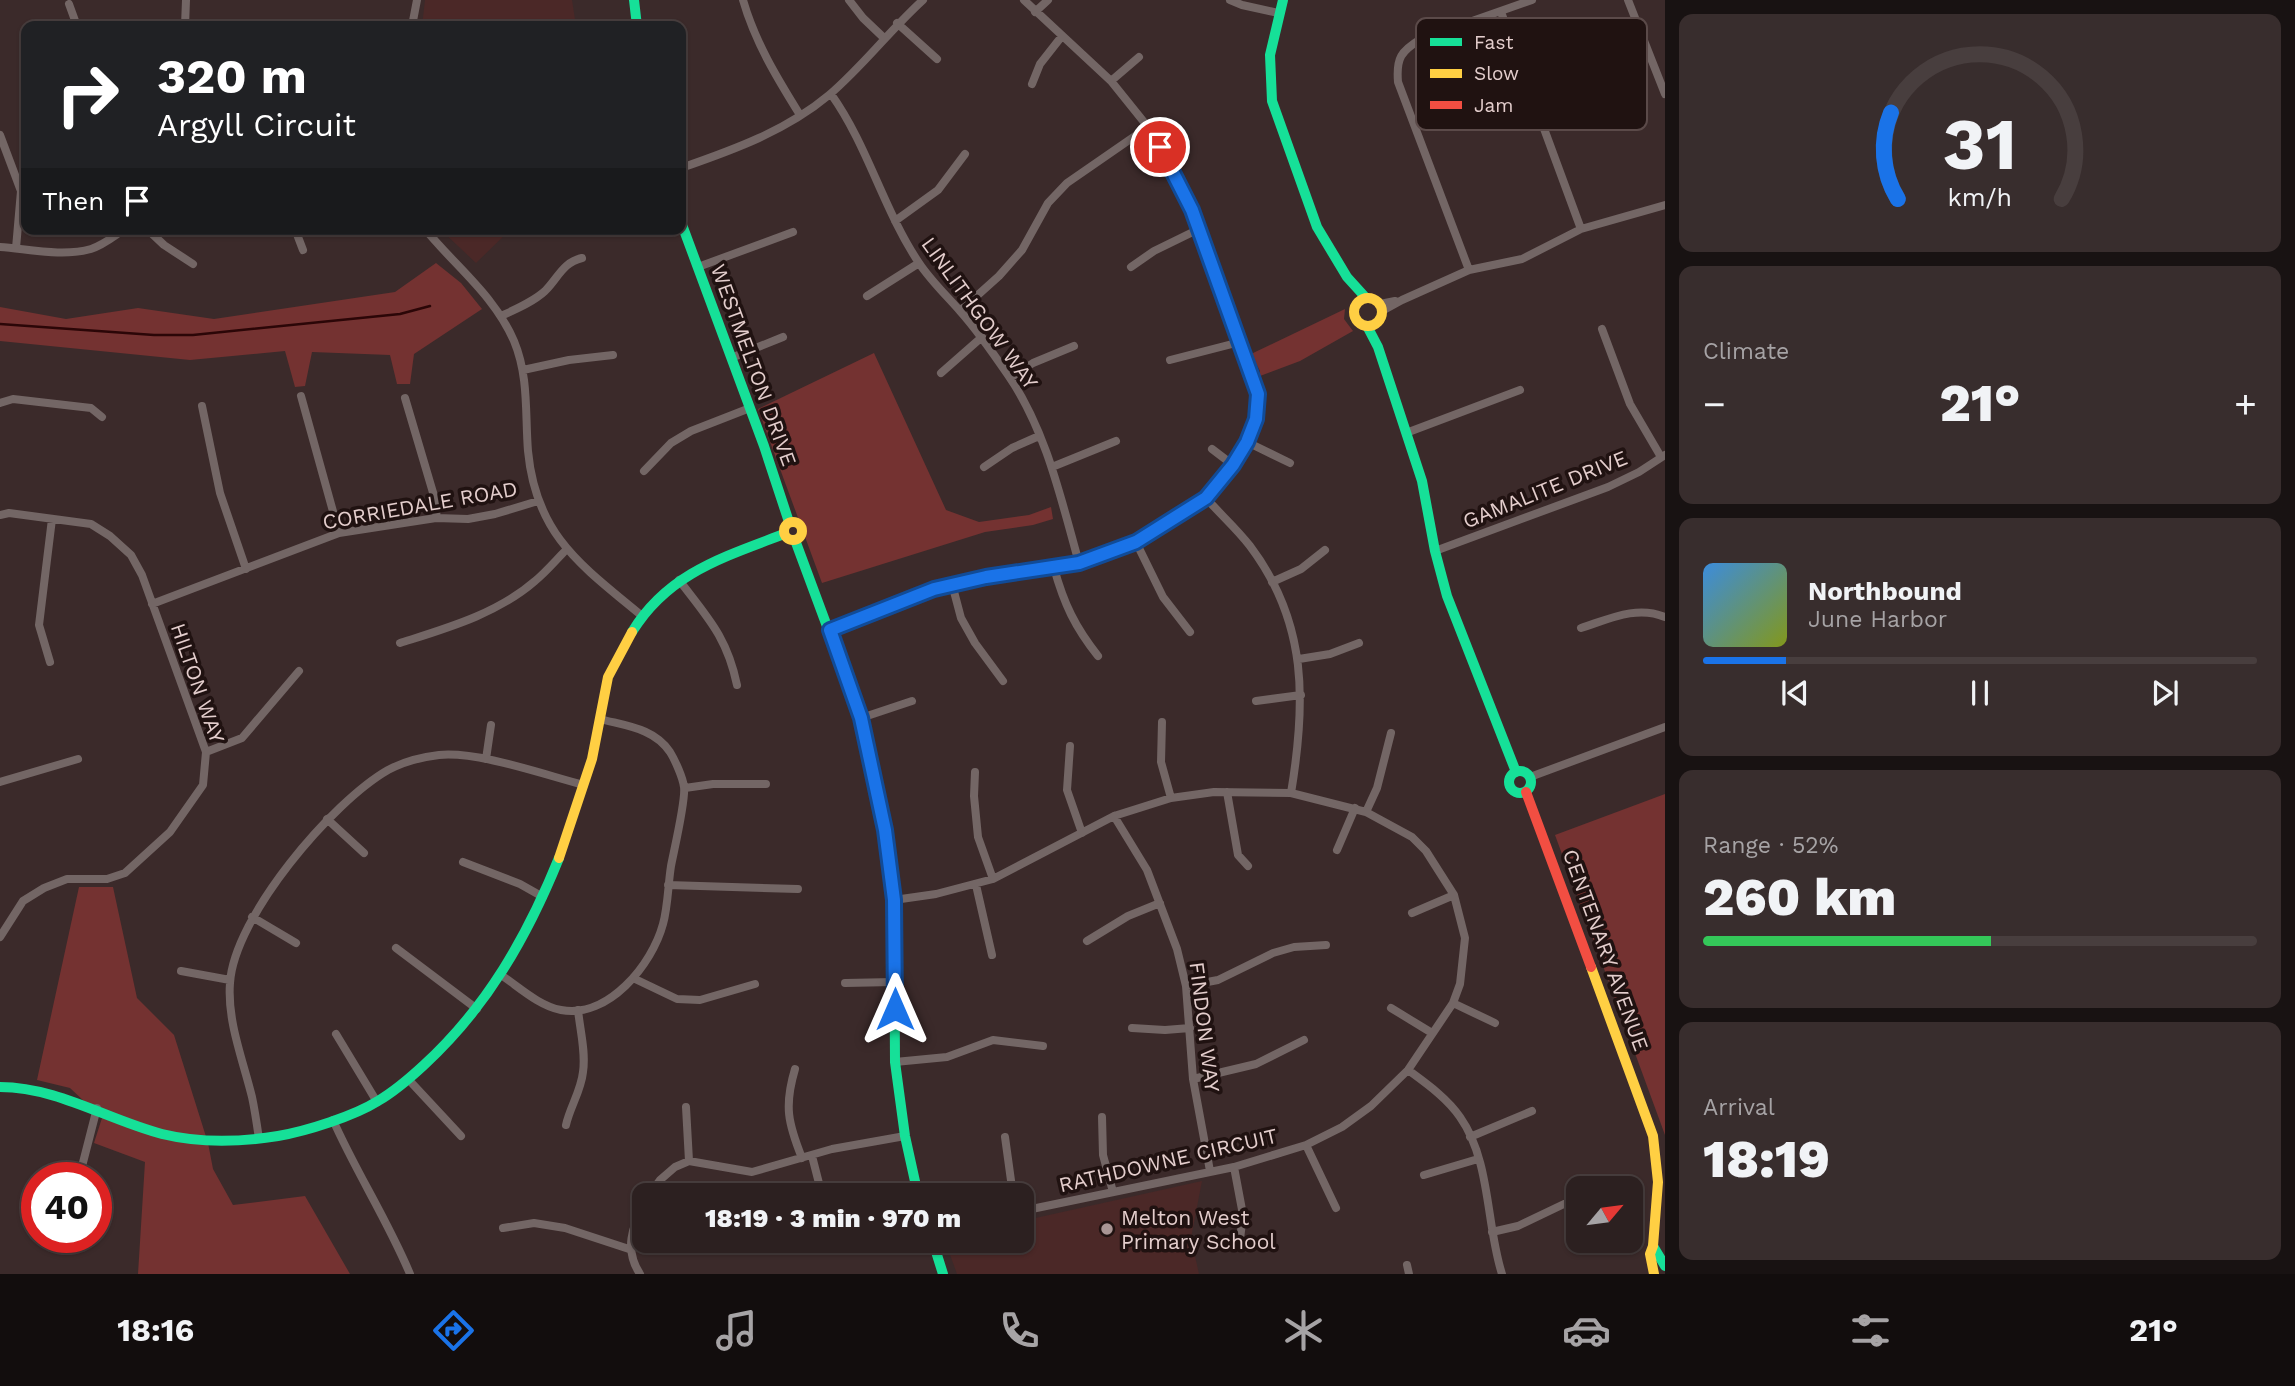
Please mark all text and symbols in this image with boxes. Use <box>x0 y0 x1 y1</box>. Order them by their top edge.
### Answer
legend <box>1416 18 1647 130</box>
text: Fast <box>1474 31 1513 54</box>
text: 320 m <box>157 47 307 105</box>
icon: right <box>42 49 133 140</box>
text: Slow <box>1474 62 1519 85</box>
text: Jam <box>1474 94 1513 117</box>
text: 31 <box>1943 101 2017 187</box>
text: Argyll Circuit <box>157 106 356 144</box>
pin <box>1130 117 1190 177</box>
icon: arrive <box>1141 128 1179 166</box>
icon: arrive <box>118 182 156 220</box>
text: km/h <box>1948 183 2012 212</box>
text: Then <box>42 186 104 216</box>
street label: LINLITHGOW WAY <box>916 232 1044 394</box>
street label: WESTMELTON DRIVE <box>706 261 802 469</box>
text: Climate <box>1703 338 1789 365</box>
text: 21° <box>1940 373 2020 434</box>
text: − <box>1703 382 1726 426</box>
text: + <box>2234 382 2257 426</box>
street label: GAMALITE DRIVE <box>1459 445 1631 533</box>
street label: CORRIEDALE ROAD <box>321 476 519 534</box>
text: Northbound <box>1808 576 1962 606</box>
text: June Harbor <box>1808 606 1947 633</box>
street label: HILTON WAY <box>166 620 230 746</box>
icon: previous <box>1776 674 1814 712</box>
icon: pause <box>1961 674 1999 712</box>
icon: next <box>2146 674 2184 712</box>
text: Range · 52% <box>1703 832 1838 859</box>
street label: CENTENARY AVENUE <box>1558 846 1654 1054</box>
text: 260 km <box>1703 867 1896 928</box>
street label: FINDON WAY <box>1185 960 1225 1094</box>
position arrow <box>858 972 932 1046</box>
text: Arrival <box>1703 1094 1775 1121</box>
street label: RATHDOWNE CIRCUIT <box>1056 1123 1280 1197</box>
text: 18:19 <box>1703 1129 1830 1190</box>
speed limit sign: 40 <box>21 1162 112 1253</box>
north arrow <box>1566 1176 1643 1253</box>
map controls <box>1566 1176 1643 1253</box>
text: 18:19 · 3 min · 970 m <box>705 1203 961 1233</box>
place label: Melton West Primary School <box>1121 1205 1276 1254</box>
marker: Melton West Primary School <box>1099 1221 1115 1237</box>
icon: directions <box>429 1306 478 1355</box>
icon: music <box>712 1306 761 1355</box>
icon: phone <box>995 1306 1044 1355</box>
icon: climate <box>1279 1306 1328 1355</box>
icon: car <box>1562 1306 1611 1355</box>
icon: filters <box>1846 1306 1895 1355</box>
text: 18:16 <box>117 1311 194 1349</box>
text: 21° <box>2129 1311 2178 1349</box>

